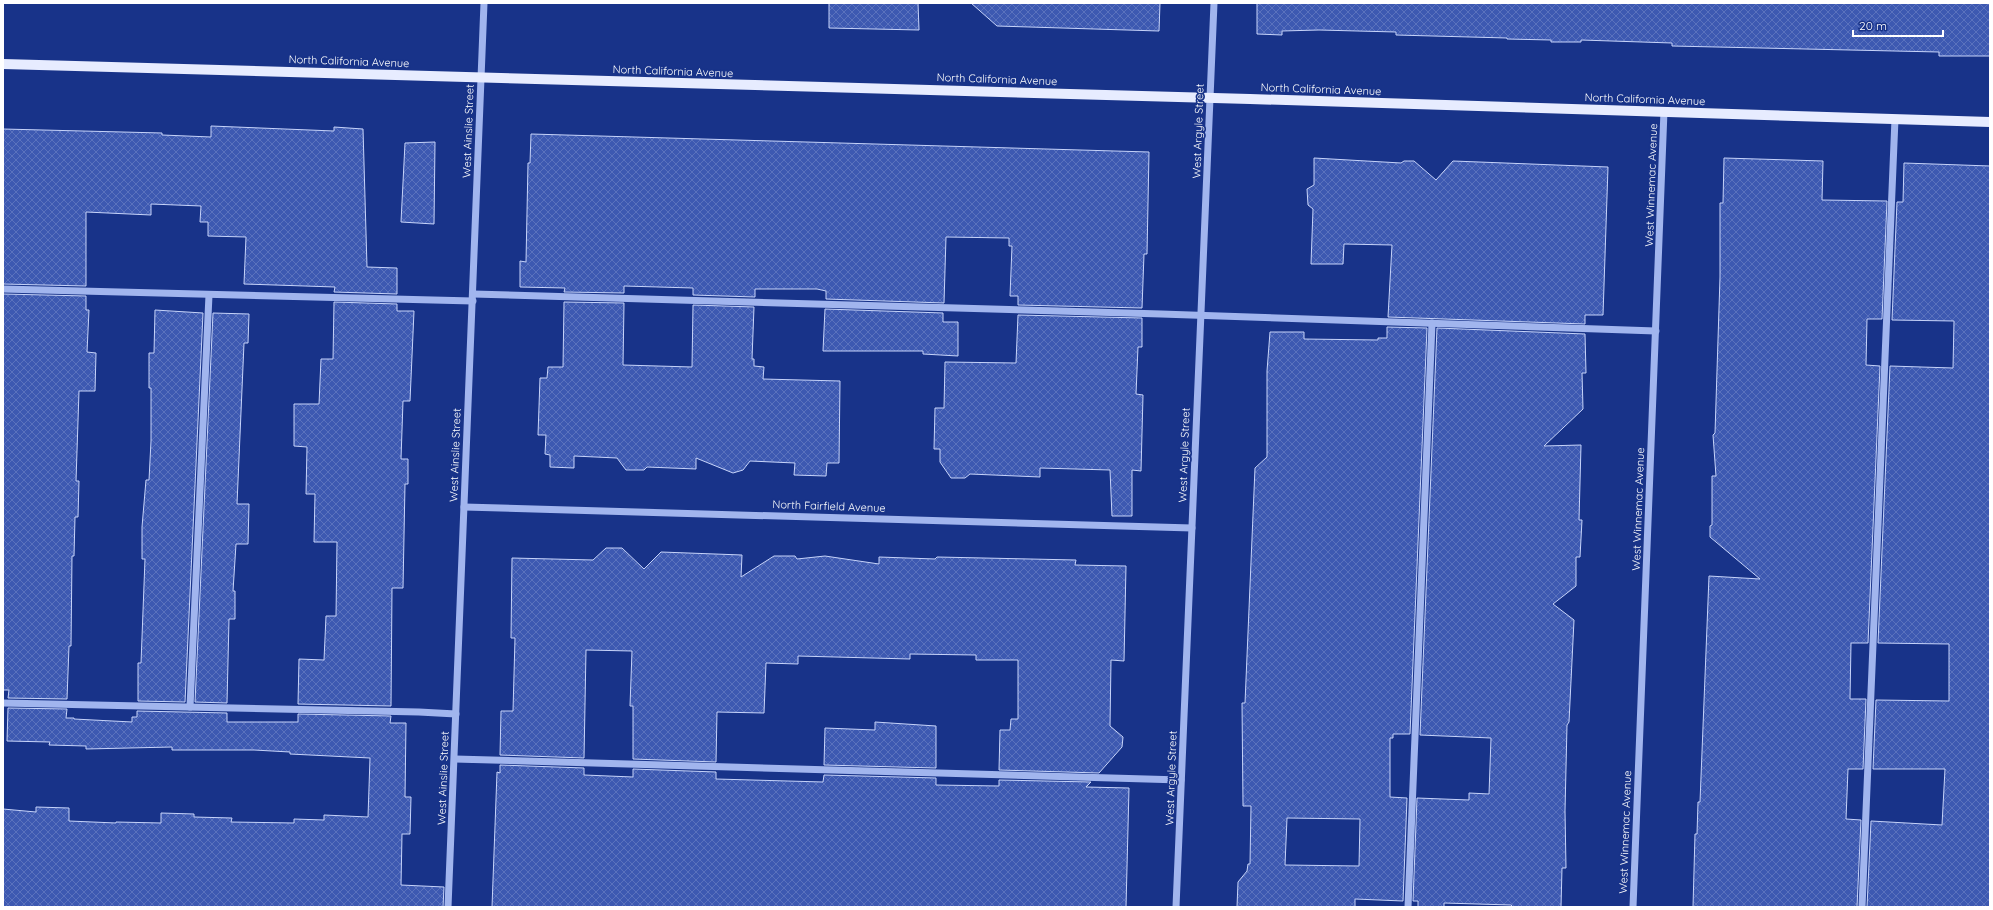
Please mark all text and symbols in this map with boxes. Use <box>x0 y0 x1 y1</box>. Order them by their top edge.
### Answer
scale bar <box>1853 12 1943 38</box>
text: 20 m <box>1859 18 1887 33</box>
street label: North California Avenue <box>288 52 410 70</box>
street label: North California Avenue <box>612 62 734 80</box>
street label: North California Avenue <box>936 70 1058 88</box>
street label: North California Avenue <box>1260 80 1382 98</box>
street label: West Argyle Street <box>1189 83 1207 179</box>
street label: West Ainslie Street <box>459 84 477 178</box>
street label: North California Avenue <box>1584 90 1706 108</box>
street label: West Winnemac Avenue <box>1642 123 1660 247</box>
street label: West Argyle Street <box>1175 407 1193 503</box>
street label: West Ainslie Street <box>446 408 464 502</box>
street label: West Winnemac Avenue <box>1629 447 1647 571</box>
street label: North Fairfield Avenue <box>772 497 886 515</box>
street label: West Argyle Street <box>1162 730 1180 826</box>
street label: West Ainslie Street <box>434 731 452 825</box>
street label: West Winnemac Avenue <box>1616 770 1634 894</box>

